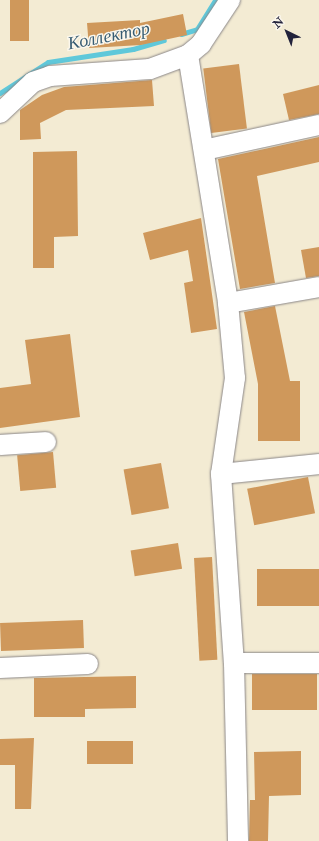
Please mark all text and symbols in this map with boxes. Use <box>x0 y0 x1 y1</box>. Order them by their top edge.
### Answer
north arrow <box>267 12 307 52</box>
text: N <box>270 15 287 31</box>
water label: Коллектор <box>66 18 152 56</box>

